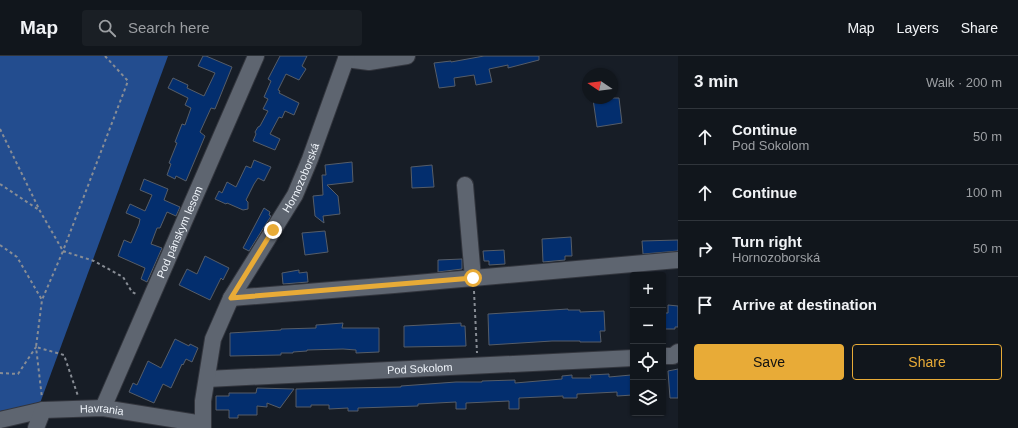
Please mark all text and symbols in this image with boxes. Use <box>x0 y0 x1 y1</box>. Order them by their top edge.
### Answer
search box <box>82 10 362 46</box>
text: Map <box>20 17 58 38</box>
icon: search <box>96 17 118 39</box>
text: Search here <box>128 19 210 36</box>
text: Map <box>847 20 875 36</box>
text: Layers <box>897 20 939 36</box>
text: Share <box>961 20 998 36</box>
north arrow <box>582 68 618 104</box>
text: 3 min <box>694 72 738 91</box>
text: Walk · 200 m <box>926 75 1002 90</box>
text: Continue <box>732 121 797 138</box>
icon: ahead <box>694 126 716 148</box>
text: 50 m <box>973 129 1002 144</box>
text: Pod Sokolom <box>732 138 809 153</box>
street label: Hornozoborská <box>280 141 322 214</box>
icon: ahead <box>694 182 716 204</box>
street label: Pod pánskym lesom <box>154 184 205 280</box>
text: Continue <box>732 184 797 201</box>
text: 100 m <box>966 185 1002 200</box>
route end <box>264 221 282 239</box>
text: Turn right <box>732 233 802 250</box>
icon: right <box>694 238 716 260</box>
text: 50 m <box>973 241 1002 256</box>
text: Hornozoborská <box>732 250 820 265</box>
route start <box>464 269 482 287</box>
map controls <box>630 272 666 416</box>
button: + <box>630 272 666 308</box>
icon: arrive <box>694 294 716 316</box>
text: Arrive at destination <box>732 296 877 313</box>
button: − <box>630 308 666 344</box>
button: locate <box>630 344 666 380</box>
button: Save <box>694 344 844 380</box>
button: Share <box>852 344 1002 380</box>
street label: Pod Sokolom <box>387 361 453 376</box>
button: layers <box>630 380 666 416</box>
street label: Havrania <box>80 402 125 417</box>

